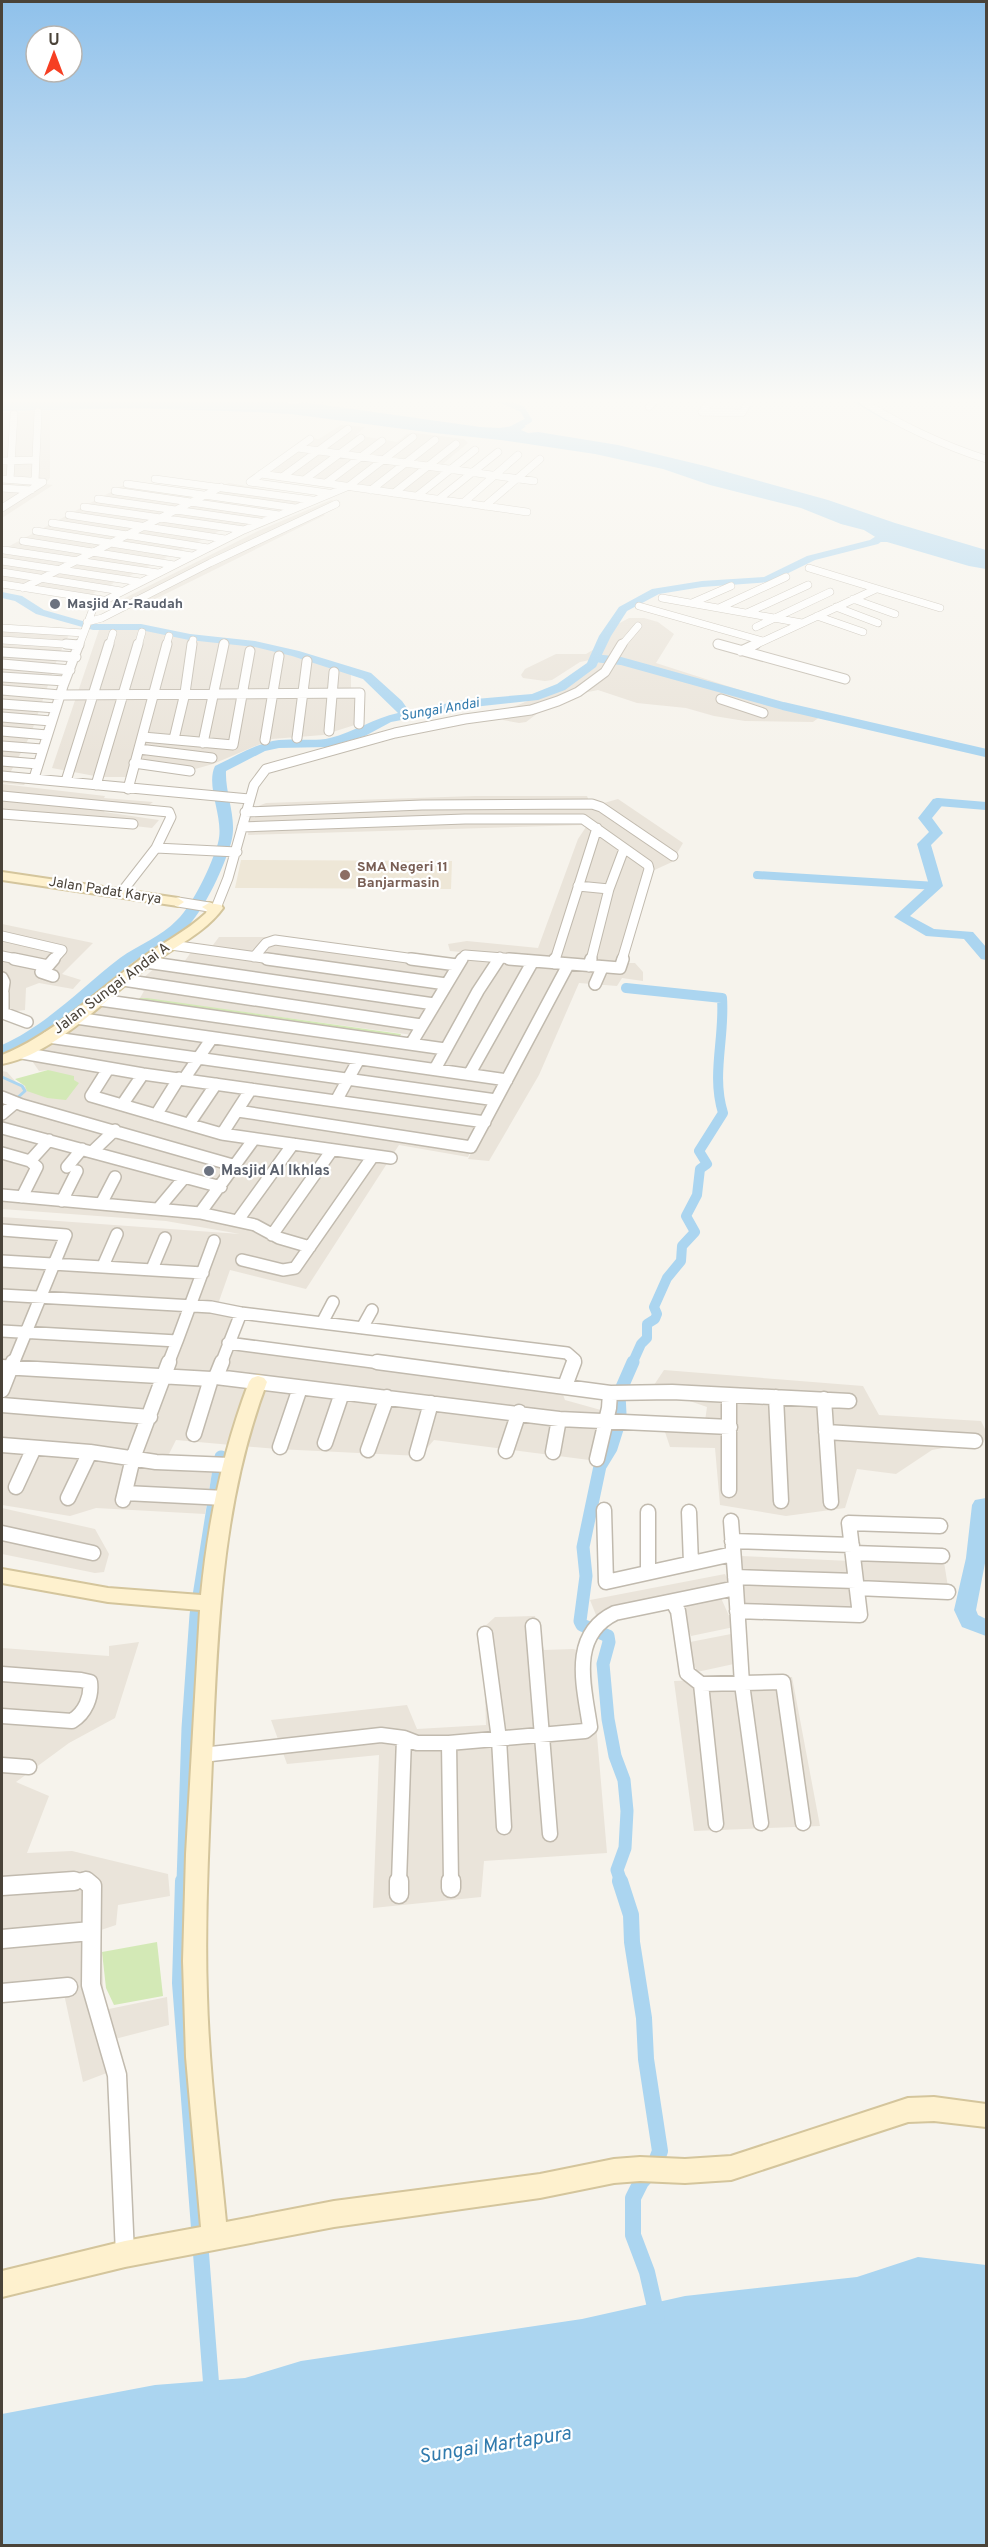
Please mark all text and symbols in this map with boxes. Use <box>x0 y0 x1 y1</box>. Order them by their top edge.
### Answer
north arrow <box>24 24 84 84</box>
text: U <box>48 31 60 51</box>
place label: Masjid Ar-Raudah <box>67 596 183 613</box>
marker: Masjid Ar-Raudah <box>48 597 62 611</box>
water label: Sungai Andai <box>399 694 482 725</box>
place label: SMA Negeri 11 Banjarmasin <box>357 859 448 892</box>
marker: SMA Negeri 11 Banjarmasin <box>338 868 352 882</box>
street label: Jalan Padat Karya <box>47 874 163 908</box>
street label: Jalan Sungai Andai A <box>50 939 174 1039</box>
place label: Masjid Al Ikhlas <box>221 1162 330 1181</box>
marker: Masjid Al Ikhlas <box>202 1164 216 1178</box>
water label: Sungai Martapura <box>417 2421 574 2471</box>

